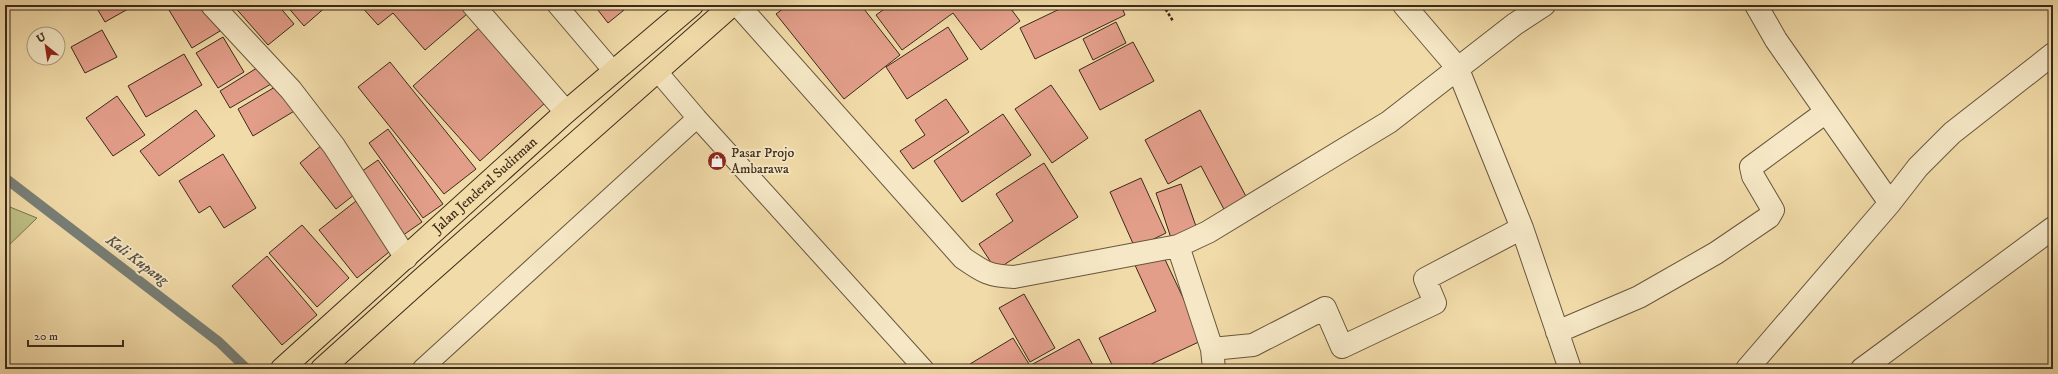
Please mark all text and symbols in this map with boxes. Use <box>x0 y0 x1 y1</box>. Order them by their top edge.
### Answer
north arrow <box>26 26 66 66</box>
text: U <box>34 30 49 46</box>
street label: Jalan Jenderal Sudirman <box>428 133 542 238</box>
place label: Pasar Projo Ambarawa <box>731 144 794 178</box>
shop icon: Pasar Projo Ambarawa <box>706 150 728 172</box>
water label: Kali Kupang <box>101 230 173 291</box>
scale bar <box>28 322 123 348</box>
text: 20 m <box>34 329 58 344</box>

